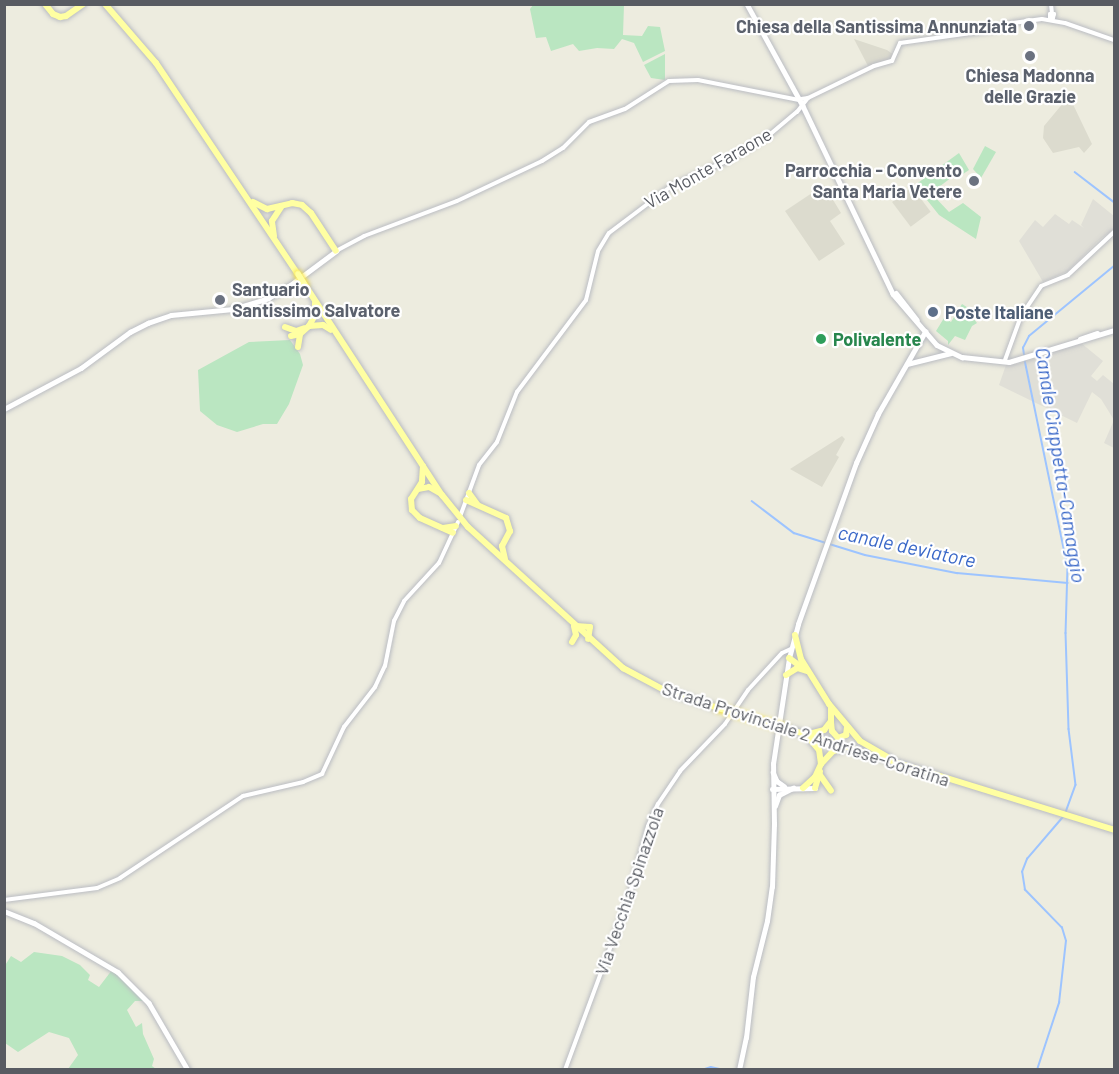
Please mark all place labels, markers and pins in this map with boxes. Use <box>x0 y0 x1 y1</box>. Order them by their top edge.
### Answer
place label: Chiesa della Santissima Annunziata <box>736 15 1017 37</box>
marker: Chiesa della Santissima Annunziata <box>1022 19 1036 33</box>
marker: Chiesa Madonna delle Grazie <box>1023 49 1037 63</box>
place label: Chiesa Madonna delle Grazie <box>965 65 1095 107</box>
place label: Parrocchia - Convento Santa Maria Vetere <box>785 160 962 202</box>
marker: Parrocchia - Convento Santa Maria Vetere <box>967 174 981 188</box>
place label: Santuario Santissimo Salvatore <box>232 279 400 322</box>
marker: Santuario Santissimo Salvatore <box>213 293 227 307</box>
place label: Poste Italiane <box>945 301 1054 323</box>
marker: Poste Italiane <box>926 305 940 319</box>
place label: Polivalente <box>833 328 921 350</box>
marker: Polivalente <box>814 332 828 346</box>

